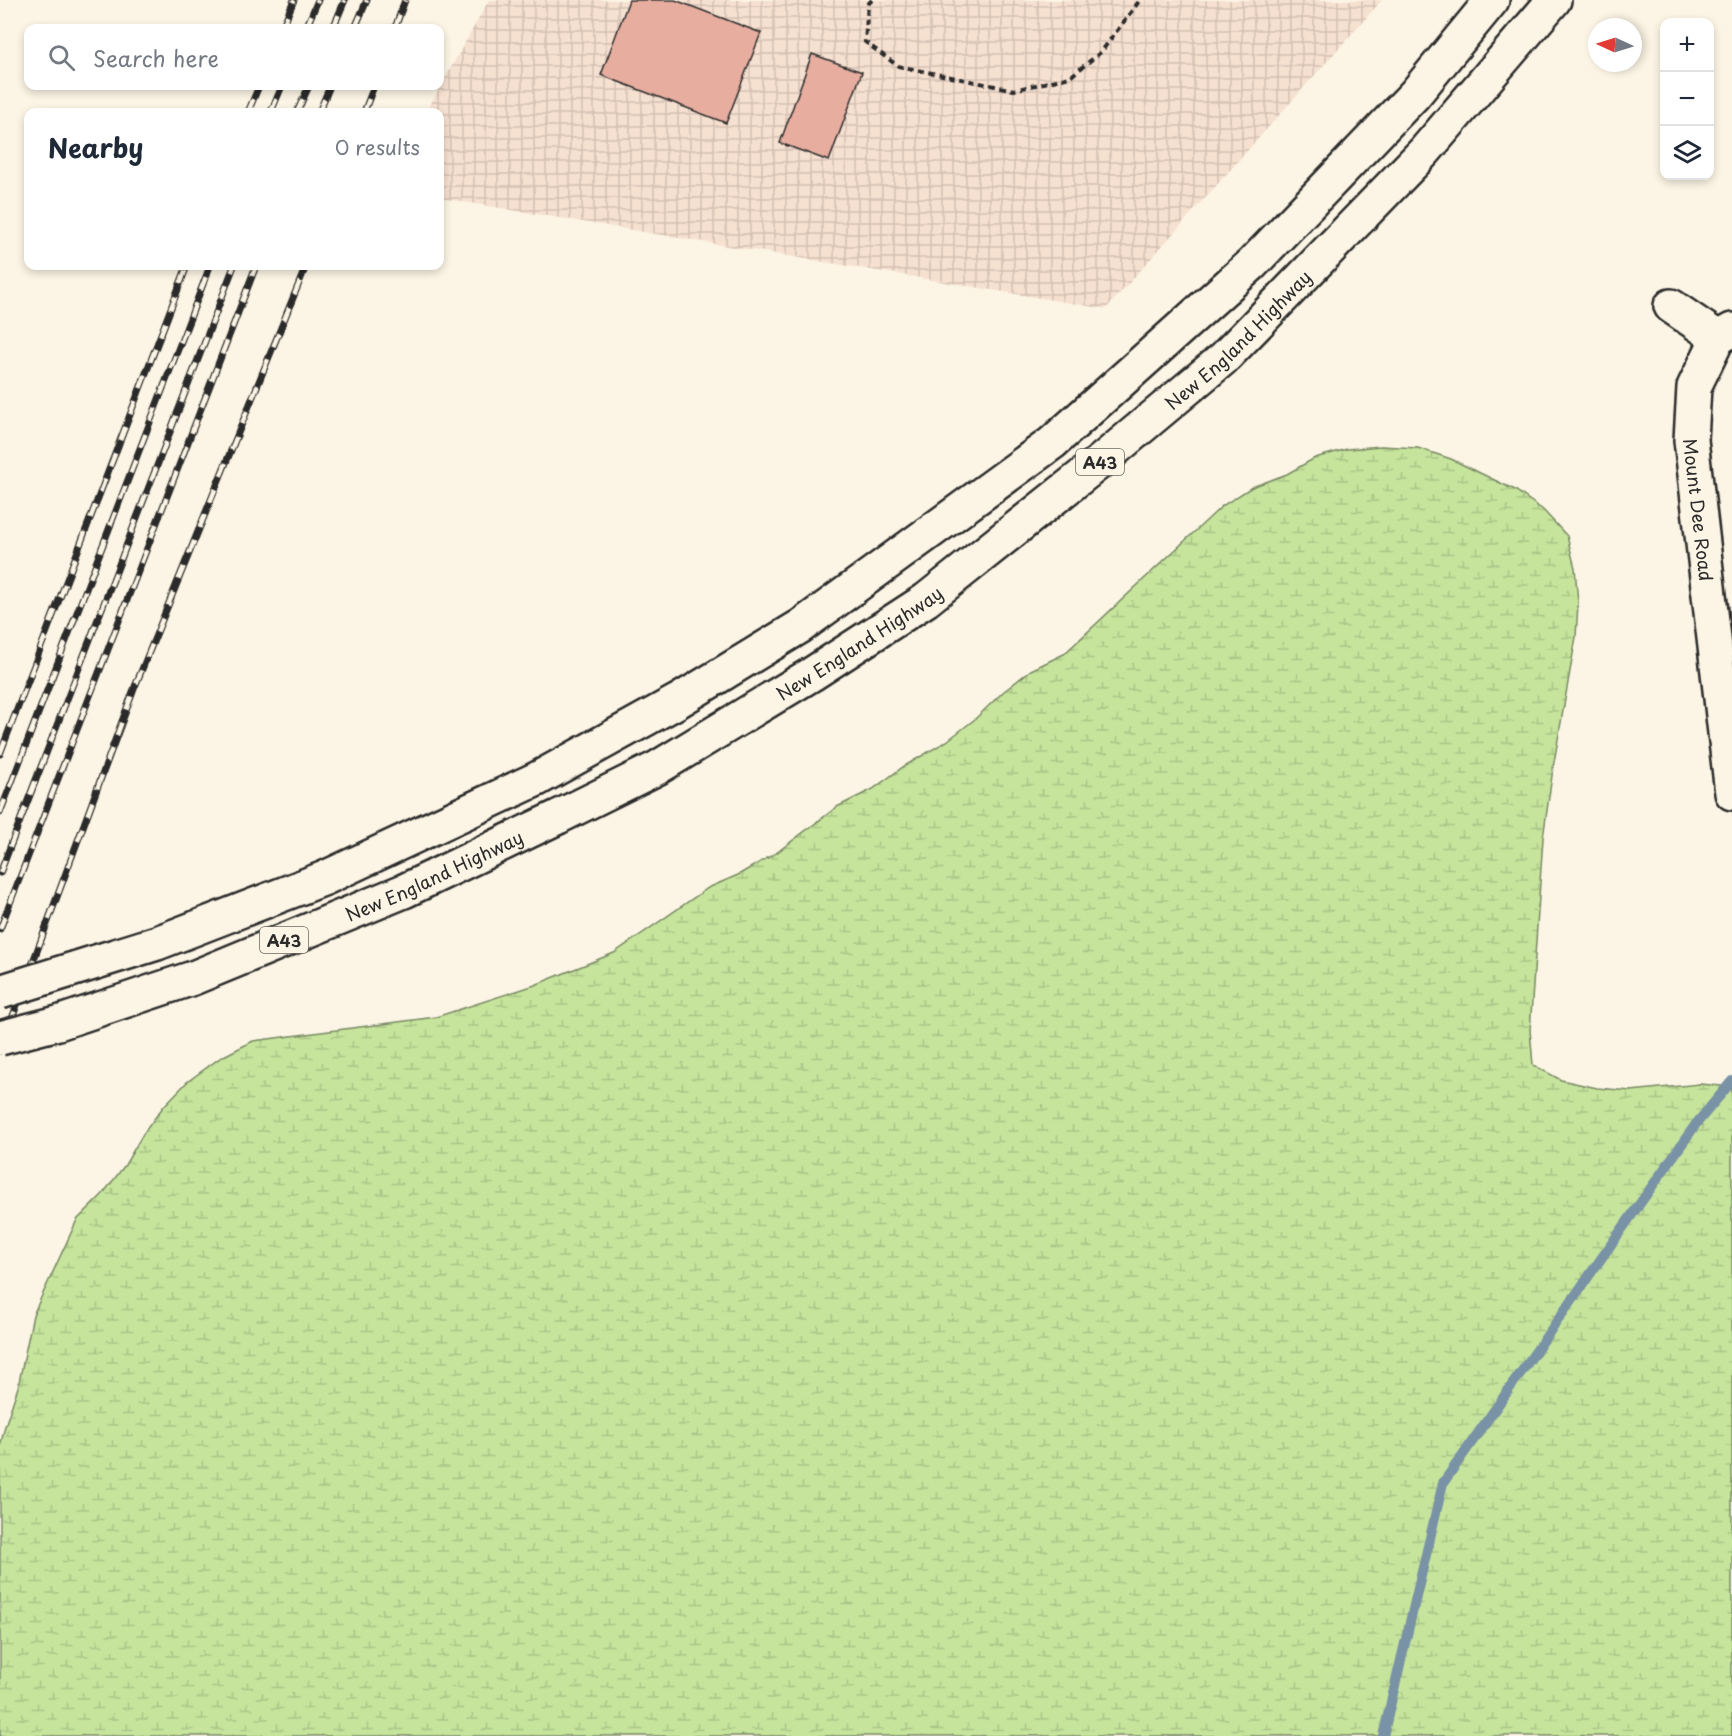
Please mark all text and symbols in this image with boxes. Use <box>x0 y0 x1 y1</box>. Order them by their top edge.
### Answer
north arrow <box>1588 18 1642 72</box>
map controls <box>1660 18 1714 180</box>
button: + <box>1660 18 1714 72</box>
search box <box>24 24 444 90</box>
icon: search <box>45 41 78 74</box>
text: Search here <box>93 41 219 74</box>
button: − <box>1660 72 1714 126</box>
button: layers <box>1660 126 1714 180</box>
text: Nearby <box>48 128 143 167</box>
text: 0 results <box>335 132 420 162</box>
street label: New England Highway <box>1159 263 1316 416</box>
street label: Mount Dee Road <box>1677 437 1721 583</box>
road number: A43 <box>1076 449 1124 475</box>
street label: New England Highway <box>771 579 948 706</box>
street label: New England Highway <box>341 823 527 927</box>
road number: A43 <box>260 927 308 953</box>

